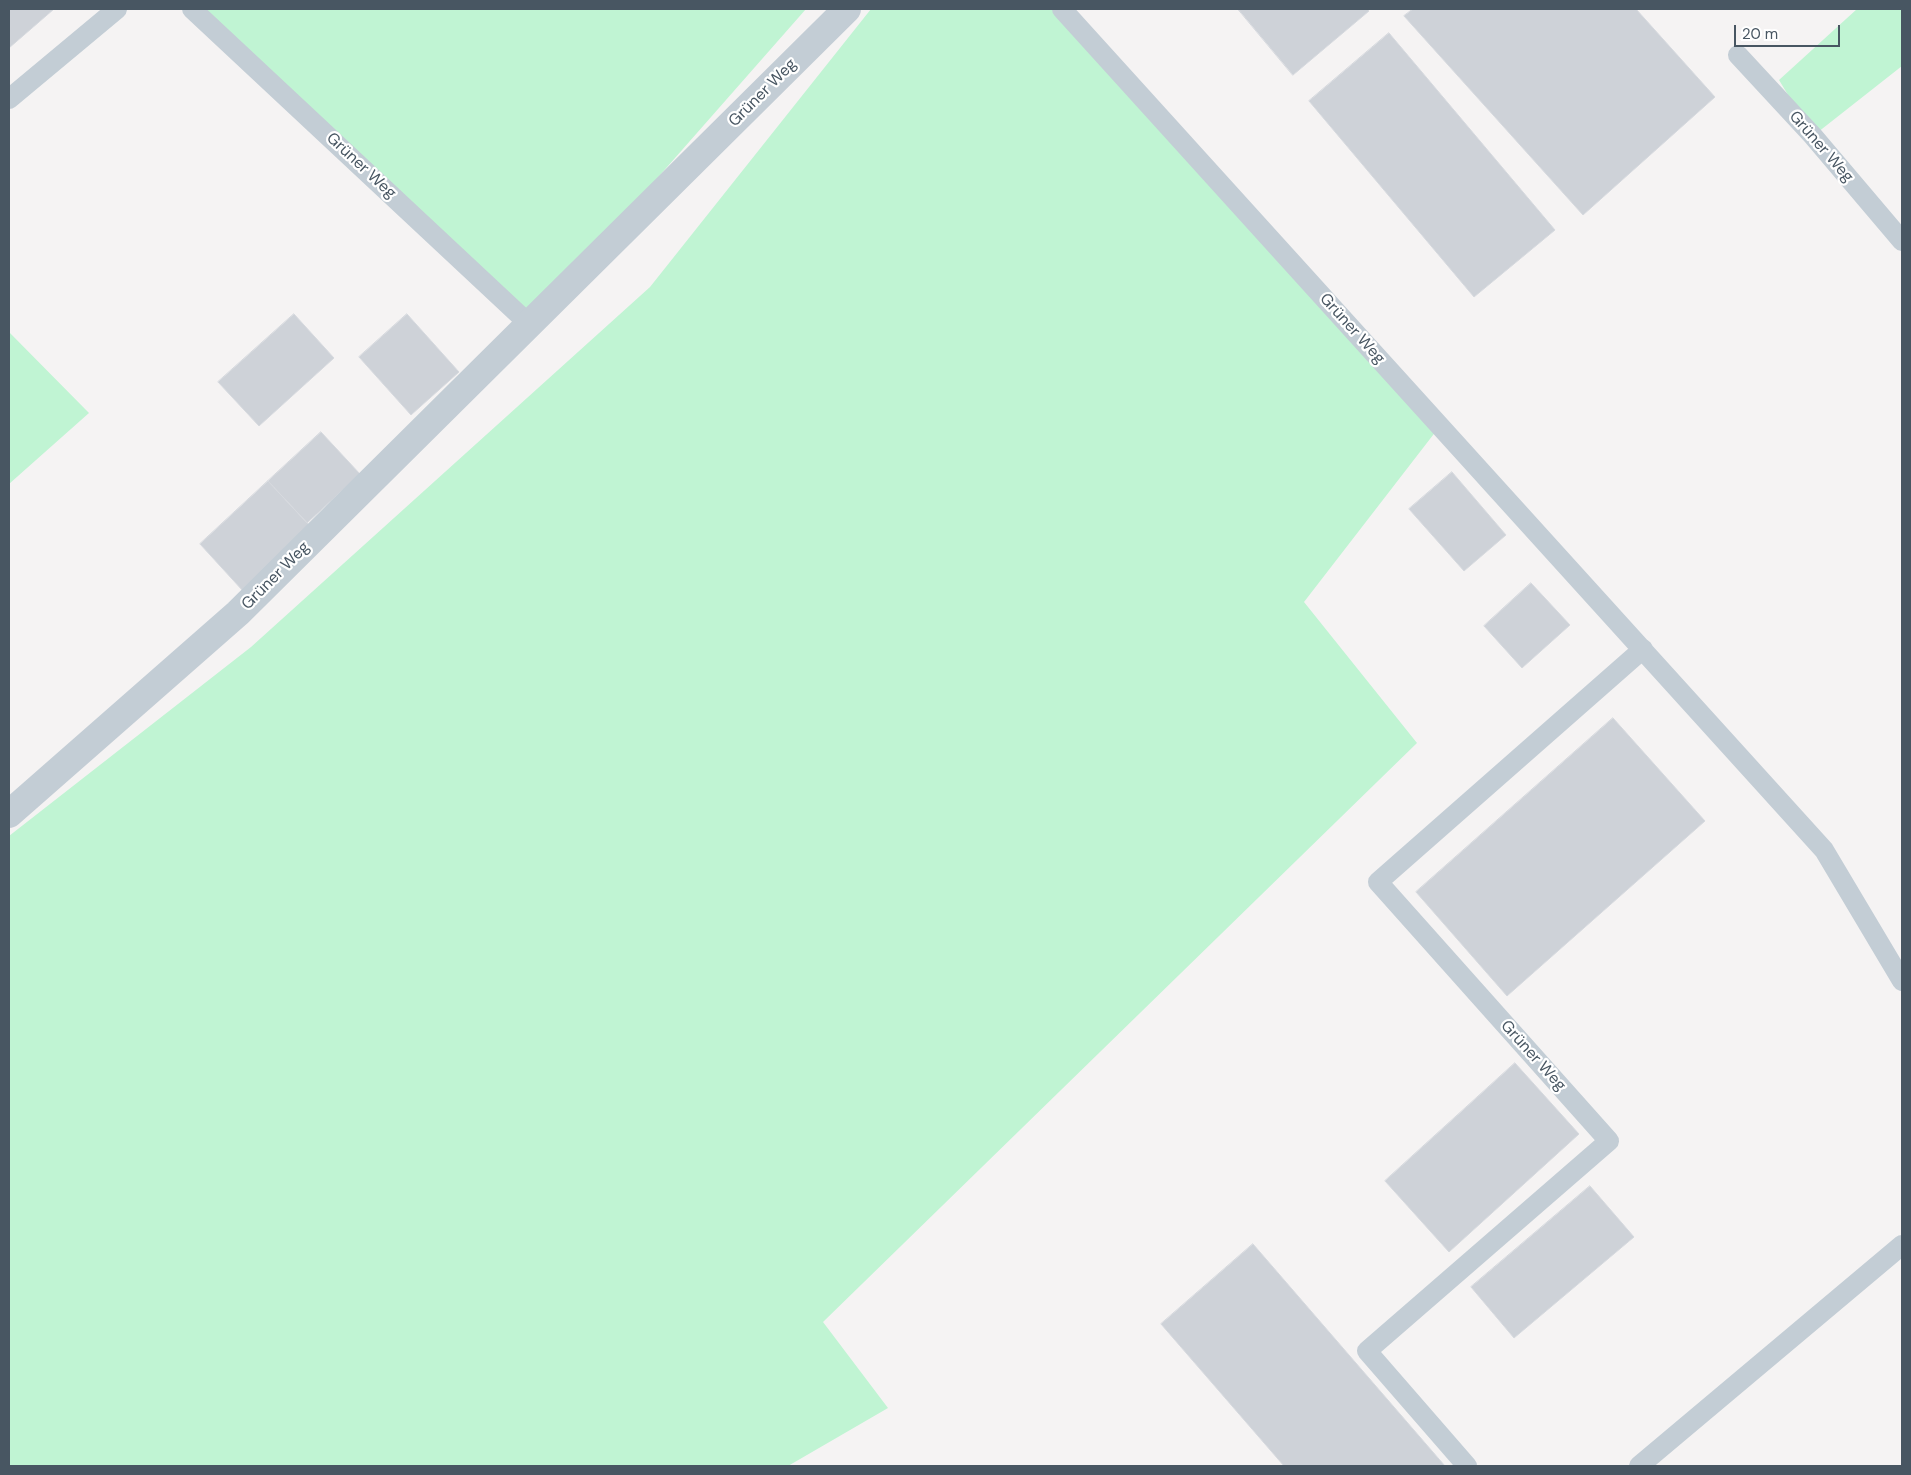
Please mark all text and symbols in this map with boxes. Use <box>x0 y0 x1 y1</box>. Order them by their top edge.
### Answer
scale bar <box>1736 15 1842 47</box>
text: 20 m <box>1742 24 1778 44</box>
street label: Grüner Weg <box>725 55 801 131</box>
street label: Grüner Weg <box>1785 107 1857 187</box>
street label: Grüner Weg <box>322 129 400 203</box>
street label: Grüner Weg <box>1315 290 1389 368</box>
street label: Grüner Weg <box>238 538 314 614</box>
street label: Grüner Weg <box>1496 1017 1570 1095</box>

